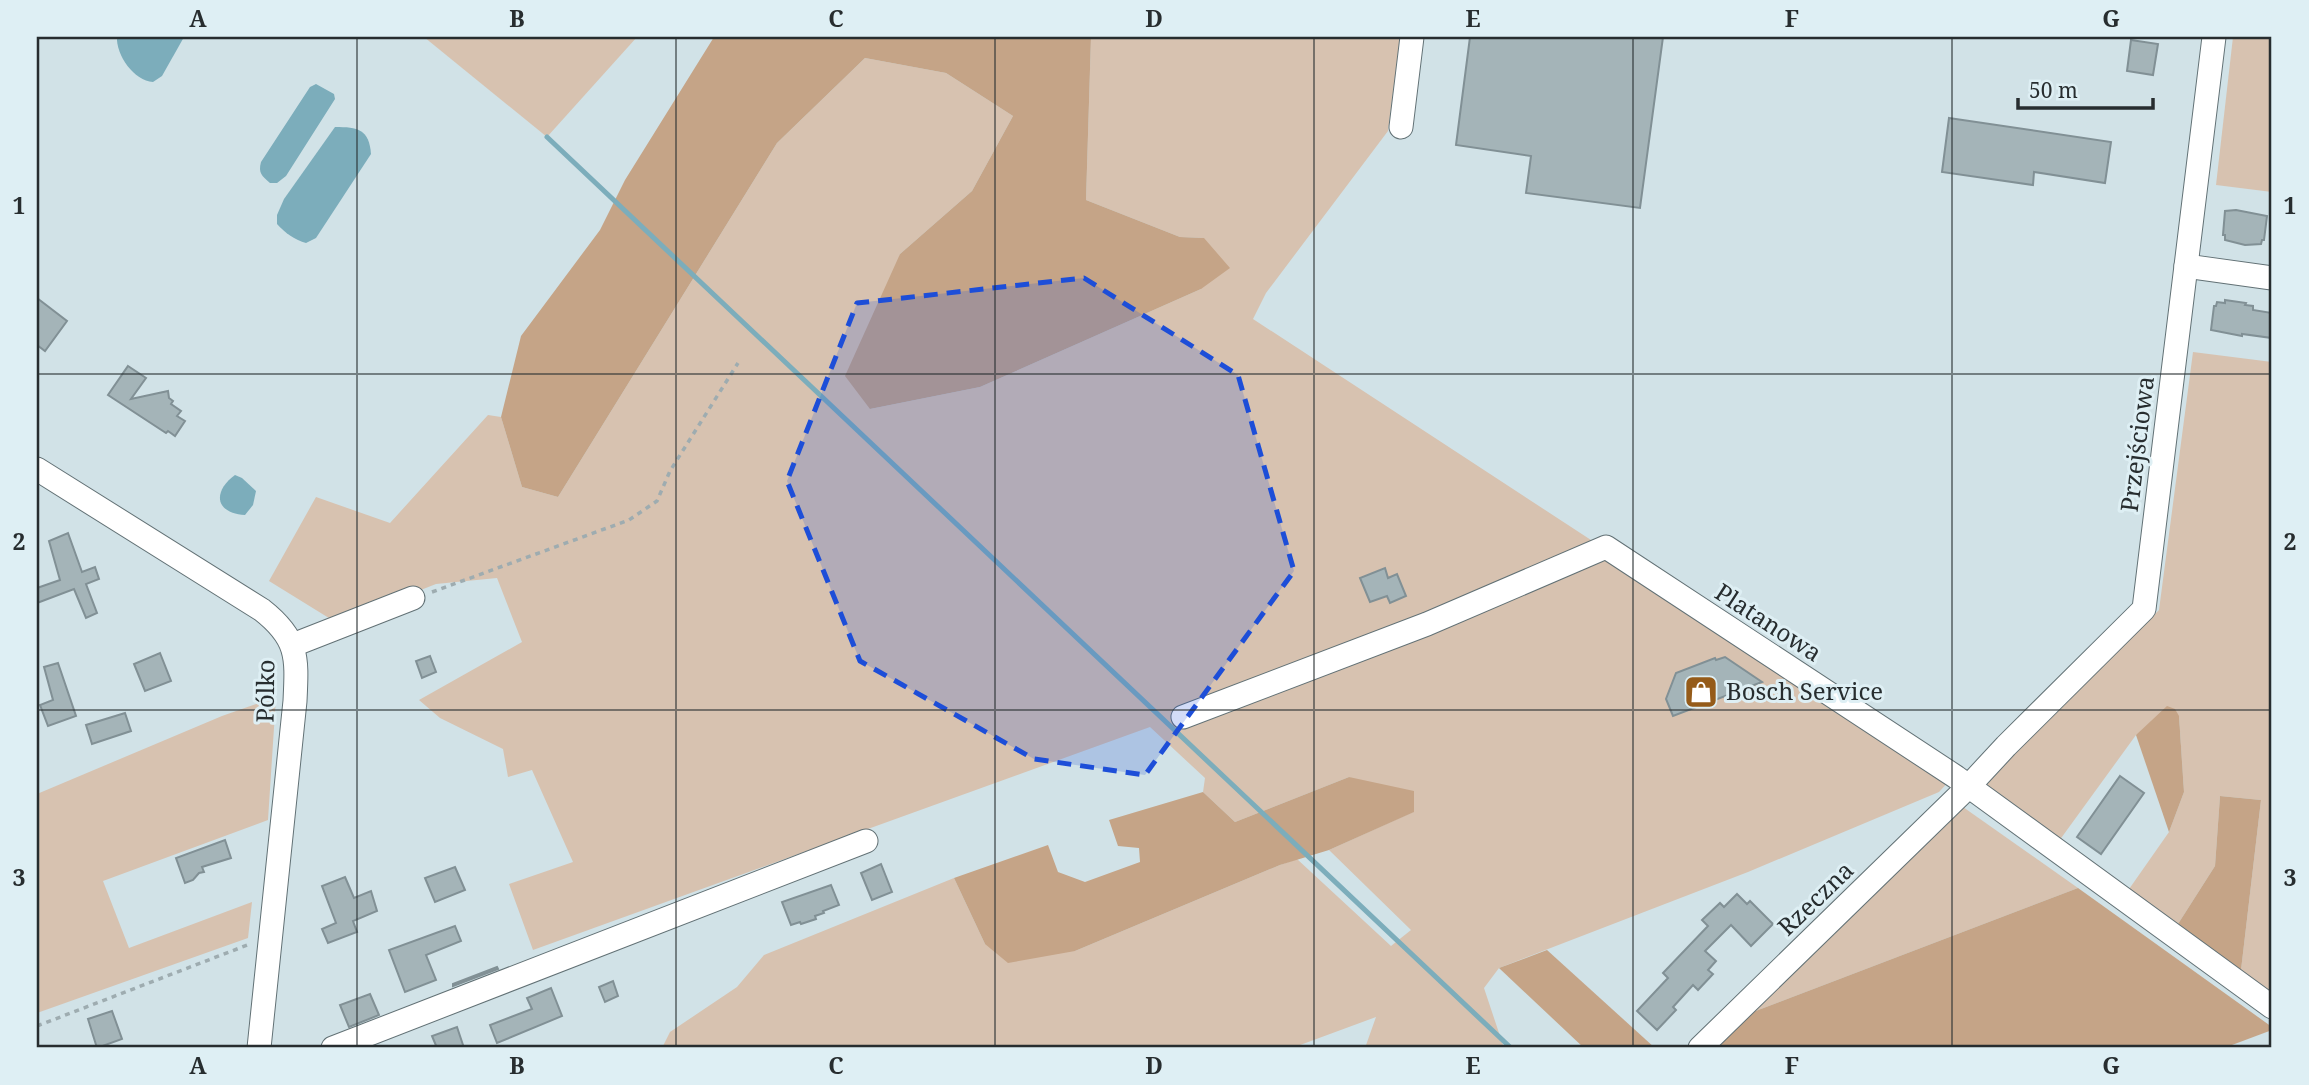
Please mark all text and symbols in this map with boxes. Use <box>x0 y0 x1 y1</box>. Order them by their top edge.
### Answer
text: A <box>189 2 207 34</box>
text: B <box>509 2 525 34</box>
text: C <box>828 2 844 34</box>
text: D <box>1145 2 1163 34</box>
text: E <box>1465 2 1481 34</box>
text: F <box>1785 2 1799 34</box>
text: G <box>2102 2 2120 34</box>
scale bar <box>2018 66 2153 110</box>
text: 50 m <box>2029 76 2078 104</box>
text: 1 <box>13 189 26 221</box>
text: 1 <box>2284 189 2297 221</box>
street label: Przejściowa <box>2112 374 2161 514</box>
text: 2 <box>13 525 26 557</box>
text: 2 <box>2284 525 2297 557</box>
street label: Platanowa <box>1709 575 1829 669</box>
street label: Pólko <box>247 659 282 723</box>
shop icon: Bosch Service <box>1682 673 1720 711</box>
place label: Bosch Service <box>1726 674 1883 707</box>
street label: Rzeczna <box>1770 853 1860 942</box>
text: 3 <box>13 861 26 893</box>
text: 3 <box>2284 861 2297 893</box>
text: A <box>189 1049 207 1081</box>
text: B <box>509 1049 525 1081</box>
text: C <box>828 1049 844 1081</box>
text: D <box>1145 1049 1163 1081</box>
text: E <box>1465 1049 1481 1081</box>
text: F <box>1785 1049 1799 1081</box>
text: G <box>2102 1049 2120 1081</box>

